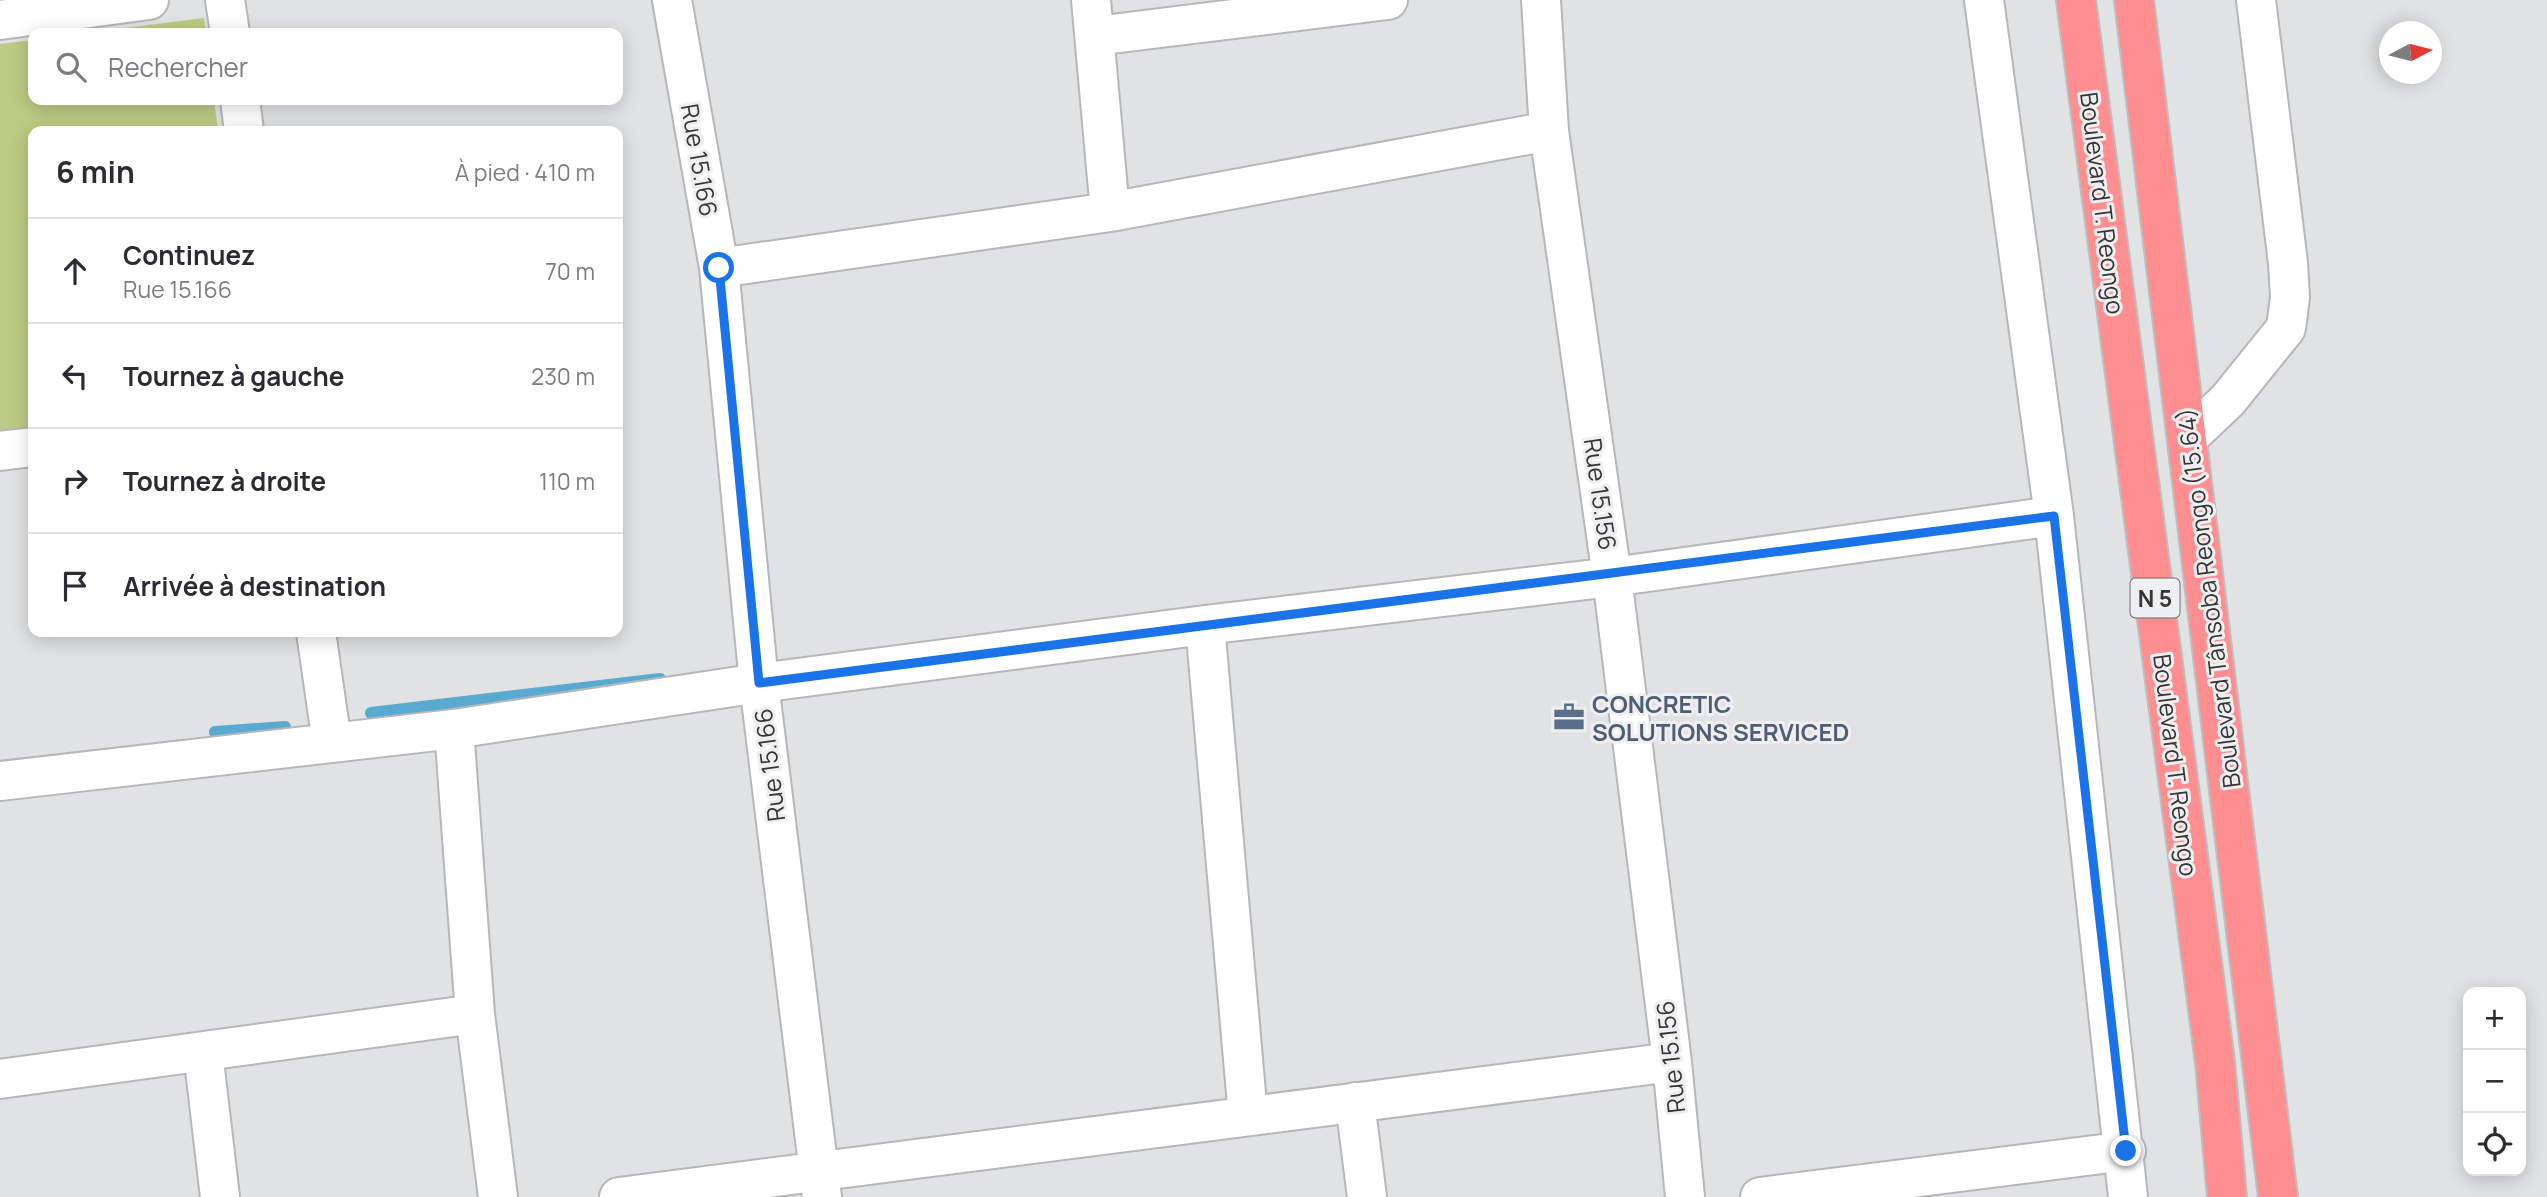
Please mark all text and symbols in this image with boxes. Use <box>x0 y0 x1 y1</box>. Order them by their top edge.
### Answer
north arrow <box>2379 21 2442 84</box>
search box <box>28 28 623 105</box>
icon: search <box>52 48 90 86</box>
text: Rechercher <box>108 49 248 85</box>
street label: Boulevard T. Reongo <box>2073 90 2133 316</box>
street label: Rue 15.166 <box>674 101 726 219</box>
text: 6 min <box>56 151 135 192</box>
text: À pied · 410 m <box>455 156 595 188</box>
text: Continuez <box>123 237 255 273</box>
icon: ahead <box>56 252 94 290</box>
route start <box>703 252 734 283</box>
text: 70 m <box>545 255 595 287</box>
text: Rue 15.166 <box>123 273 232 305</box>
icon: left <box>56 357 94 395</box>
text: Tournez à gauche <box>123 358 344 394</box>
text: 230 m <box>531 360 595 392</box>
street label: Boulevard Tânsoba Reongo (15.64) <box>2168 406 2248 790</box>
street label: Rue 15.156 <box>1577 436 1625 552</box>
icon: right <box>56 462 94 500</box>
text: Tournez à droite <box>123 463 326 499</box>
text: 110 m <box>539 465 595 497</box>
icon: arrive <box>56 567 94 605</box>
text: Arrivée à destination <box>123 568 386 604</box>
road number: N 5 <box>2130 578 2180 618</box>
street label: Boulevard T. Reongo <box>2146 652 2206 878</box>
place label: CONCRETIC SOLUTIONS SERVICED <box>1592 687 1849 748</box>
office icon: CONCRETIC SOLUTIONS SERVICED <box>1552 700 1586 734</box>
street label: Rue 15.166 <box>746 707 792 823</box>
map controls <box>2463 987 2526 1176</box>
button: + <box>2463 987 2526 1050</box>
street label: Rue 15.156 <box>1648 999 1692 1115</box>
button: − <box>2463 1050 2526 1113</box>
button: locate <box>2463 1113 2526 1176</box>
route end <box>2110 1135 2141 1166</box>

